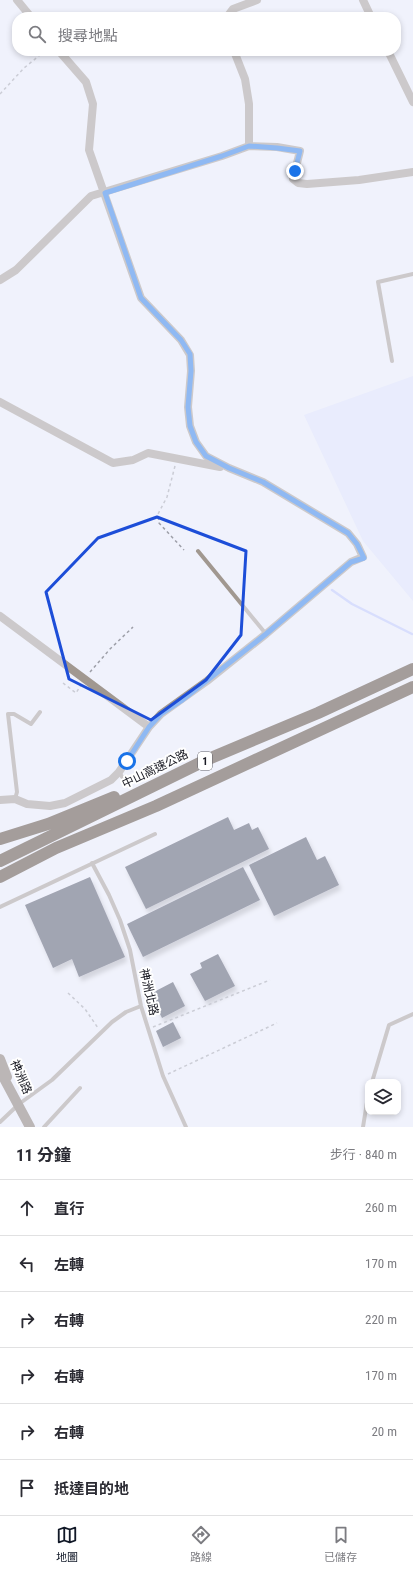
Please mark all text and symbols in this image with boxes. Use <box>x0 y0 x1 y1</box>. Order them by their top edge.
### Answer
search box <box>12 12 401 56</box>
icon: search <box>26 23 48 45</box>
text: 搜尋地點 <box>58 27 118 45</box>
route end <box>286 162 304 180</box>
street label: 中山高速公路 <box>120 747 190 791</box>
route start <box>118 752 136 770</box>
road number: 1 <box>198 752 212 770</box>
street label: 神洲北路 <box>137 967 161 1017</box>
street label: 神洲路 <box>8 1058 34 1096</box>
map controls <box>365 1079 401 1115</box>
button: layers <box>365 1079 401 1115</box>
text: 11 分鐘 <box>16 1145 71 1165</box>
text: 步行 · 840 m <box>330 1147 397 1162</box>
icon: ahead <box>16 1197 38 1219</box>
text: 直行 <box>54 1200 84 1218</box>
text: 260 m <box>365 1200 397 1215</box>
icon: left <box>16 1253 38 1275</box>
text: 左轉 <box>54 1256 84 1274</box>
text: 170 m <box>365 1256 397 1271</box>
icon: right <box>16 1309 38 1331</box>
text: 右轉 <box>54 1312 84 1330</box>
text: 220 m <box>365 1312 397 1327</box>
icon: right <box>16 1365 38 1387</box>
text: 右轉 <box>54 1368 84 1386</box>
text: 170 m <box>365 1368 397 1383</box>
icon: right <box>16 1421 38 1443</box>
text: 右轉 <box>54 1424 84 1442</box>
text: 20 m <box>371 1424 397 1439</box>
icon: arrive <box>16 1477 38 1499</box>
text: 抵達目的地 <box>54 1480 129 1498</box>
tab: 地圖 <box>56 1524 78 1564</box>
tab: 路線 <box>190 1524 212 1564</box>
tab: 已儲存 <box>324 1524 357 1564</box>

